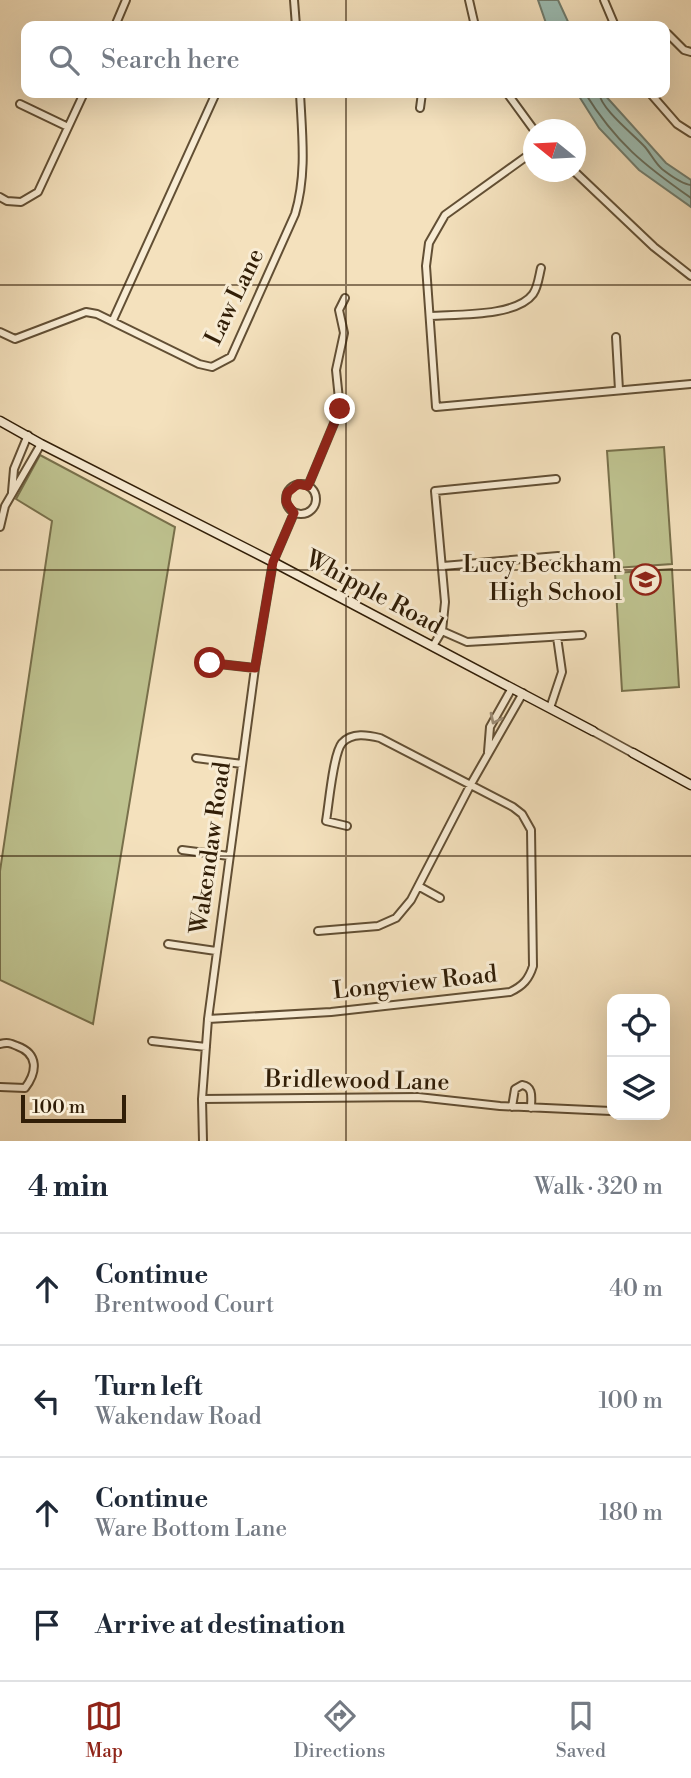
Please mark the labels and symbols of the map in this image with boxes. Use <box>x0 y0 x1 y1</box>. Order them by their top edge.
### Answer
north arrow <box>523 119 586 182</box>
street label: Law Lane <box>199 244 271 350</box>
route end <box>324 393 355 424</box>
street label: Whipple Road <box>299 544 448 642</box>
place label: Lucy Beckham High School <box>463 550 622 608</box>
school or university icon: Lucy Beckham High School <box>628 562 662 596</box>
route start <box>194 647 225 678</box>
one-way arrow <box>490 712 504 724</box>
street label: Wakendaw Road <box>184 759 238 937</box>
street label: Longview Road <box>331 959 499 1007</box>
street label: Bridlewood Lane <box>263 1064 450 1098</box>
scale bar <box>21 1092 126 1124</box>

